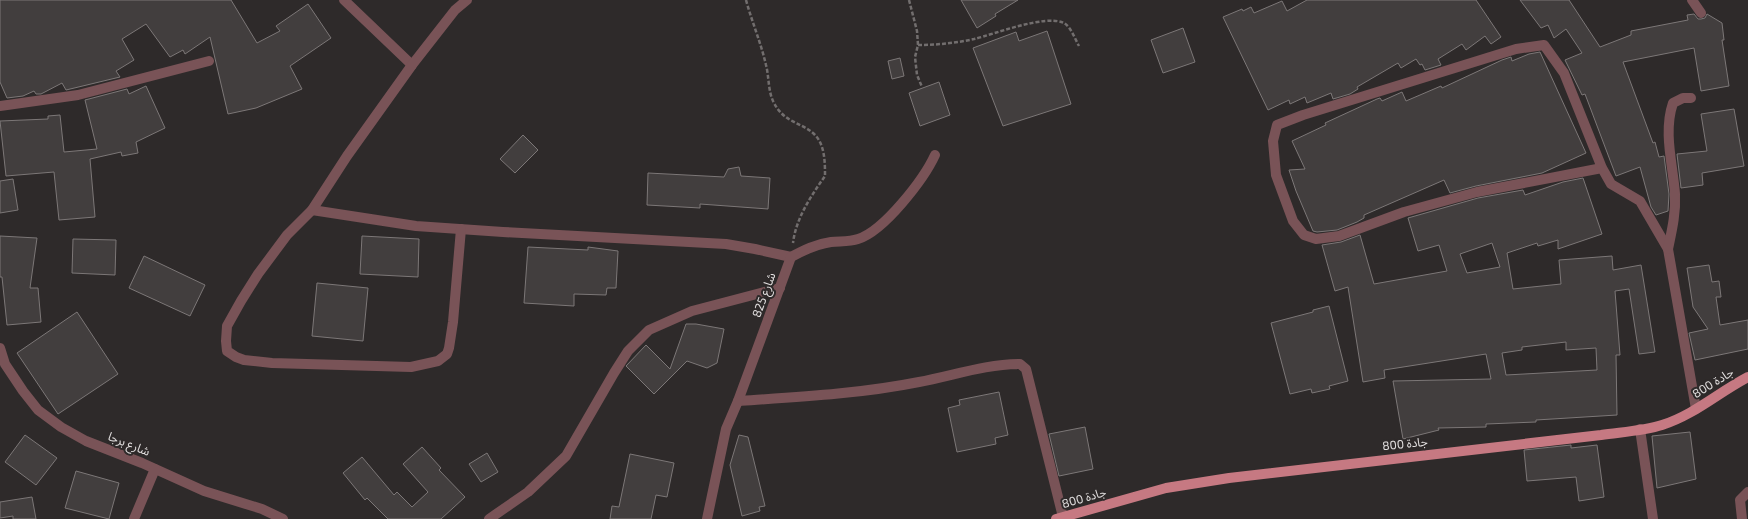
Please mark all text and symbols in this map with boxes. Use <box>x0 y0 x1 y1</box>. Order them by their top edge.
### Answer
street label: شارع 825 <box>749 270 780 320</box>
street label: جادة 800 <box>1689 364 1736 401</box>
street label: شارع برجا <box>105 428 152 461</box>
street label: جادة 800 <box>1381 434 1428 453</box>
street label: جادة 800 <box>1060 484 1108 511</box>

